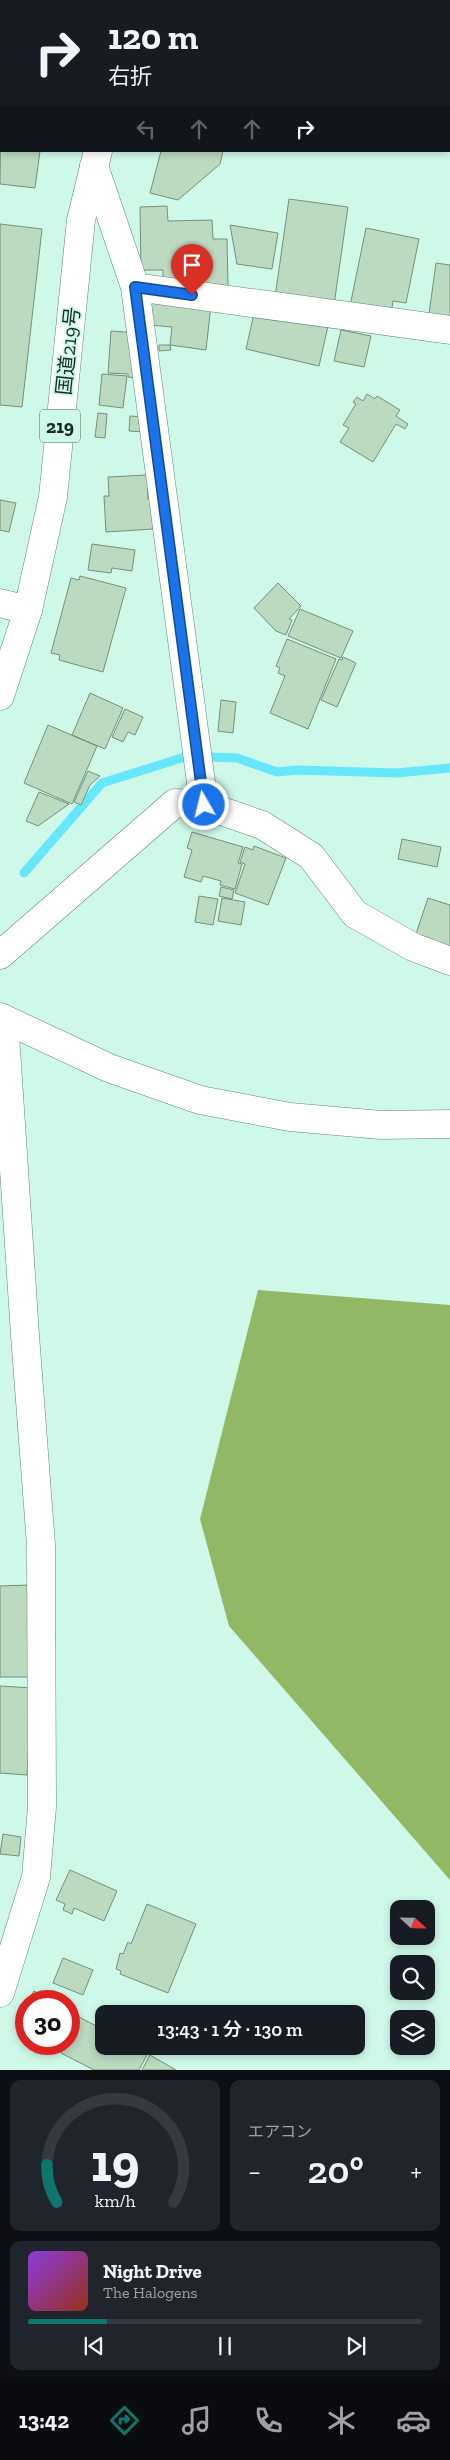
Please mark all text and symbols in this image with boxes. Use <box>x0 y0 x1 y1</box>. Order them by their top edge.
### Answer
text: 120 m <box>108 16 198 58</box>
icon: right <box>25 20 90 85</box>
text: 右折 <box>108 63 152 90</box>
icon: left <box>132 115 160 143</box>
icon: ahead <box>185 115 213 143</box>
icon: ahead <box>238 115 266 143</box>
icon: right <box>291 115 319 143</box>
pin <box>171 244 213 295</box>
icon: arrive <box>178 251 206 279</box>
street label: 国道219号 <box>51 306 85 396</box>
road number: 219 <box>40 410 80 442</box>
position arrow <box>177 778 229 830</box>
north arrow <box>390 1900 435 1945</box>
map controls <box>390 1900 435 2055</box>
button: search <box>390 1955 435 2000</box>
speed limit sign: 30 <box>15 1990 80 2055</box>
button: layers <box>390 2010 435 2055</box>
text: 13:43 · 1 分 · 130 m <box>157 2018 303 2041</box>
text: エアコン <box>248 2122 312 2141</box>
text: 19 <box>91 2132 139 2194</box>
text: 20° <box>308 2147 364 2193</box>
text: − <box>248 2155 261 2188</box>
text: + <box>410 2155 422 2188</box>
text: km/h <box>95 2190 135 2212</box>
text: Night Drive <box>103 2260 202 2283</box>
text: The Halogens <box>103 2283 198 2302</box>
icon: previous <box>80 2332 108 2360</box>
icon: pause <box>211 2332 239 2360</box>
icon: next <box>342 2332 370 2360</box>
icon: directions <box>107 2403 142 2438</box>
icon: music <box>179 2403 214 2438</box>
icon: phone <box>251 2403 286 2438</box>
icon: climate <box>324 2403 359 2438</box>
icon: car <box>396 2403 431 2438</box>
text: 13:42 <box>19 2407 69 2434</box>

